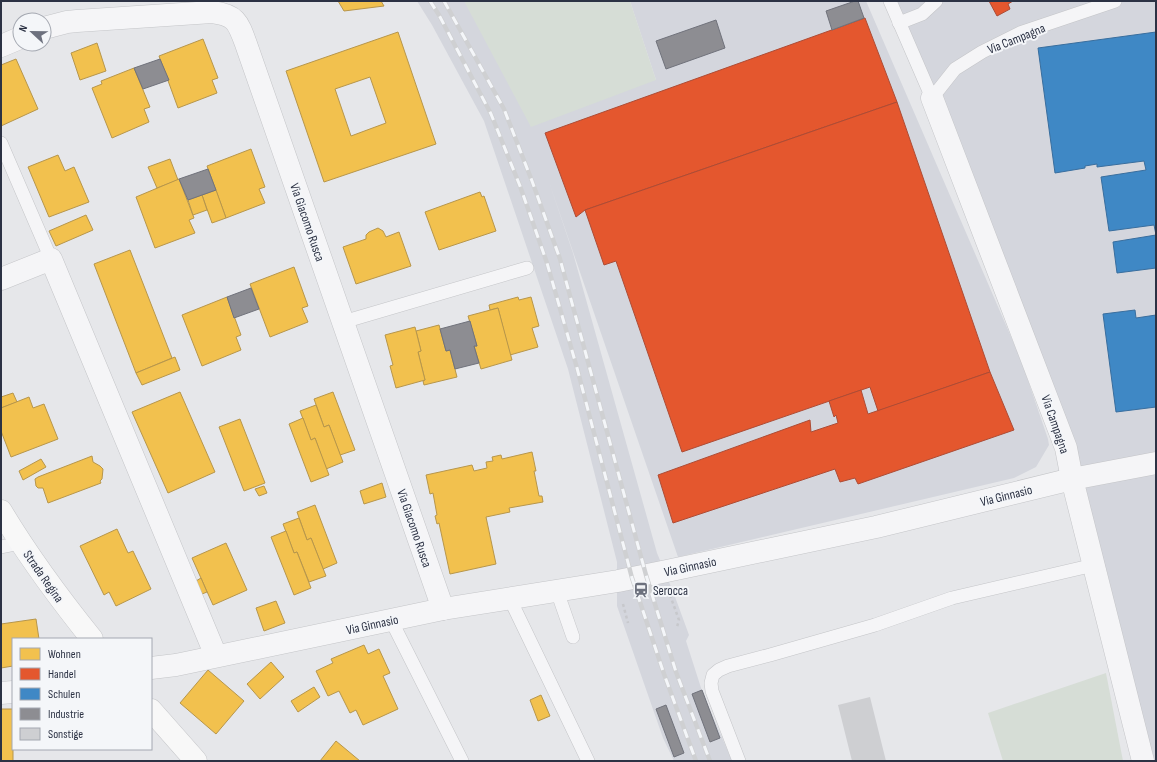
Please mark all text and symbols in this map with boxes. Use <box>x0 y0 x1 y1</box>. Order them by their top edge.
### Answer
north arrow <box>12 12 52 52</box>
street label: Via Campagna <box>985 20 1048 58</box>
text: N <box>16 23 30 34</box>
street label: Via Giacomo Rusca <box>286 181 328 264</box>
street label: Via Campagna <box>1038 393 1073 456</box>
street label: Via Ginnasio <box>979 482 1034 510</box>
street label: Via Giacomo Rusca <box>393 487 435 570</box>
street label: Strada Regina <box>19 547 67 606</box>
street label: Via Ginnasio <box>663 554 718 580</box>
station icon: Serocca <box>632 581 650 599</box>
place label: Serocca <box>653 583 688 599</box>
street label: Via Ginnasio <box>345 612 400 638</box>
legend <box>12 638 152 750</box>
text: Wohnen <box>48 647 81 662</box>
text: Handel <box>48 667 76 682</box>
text: Schulen <box>48 687 80 702</box>
text: Industrie <box>48 707 84 722</box>
text: Sonstige <box>48 727 83 742</box>

